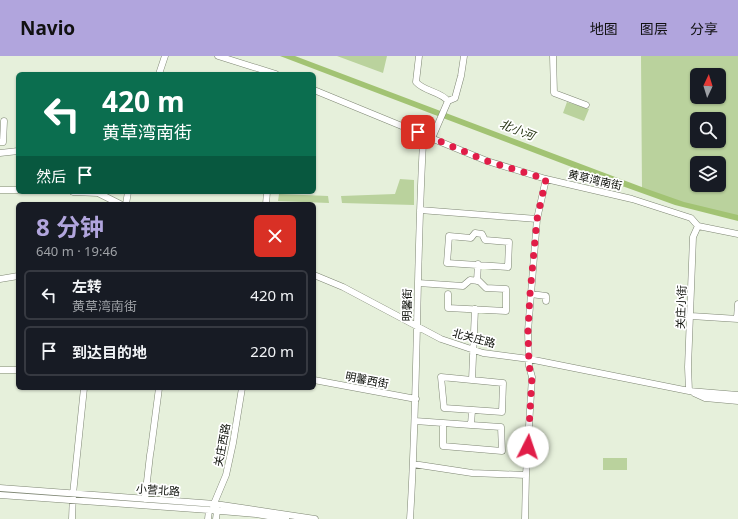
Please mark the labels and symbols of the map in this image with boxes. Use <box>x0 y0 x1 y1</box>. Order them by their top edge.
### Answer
north arrow <box>690 68 726 104</box>
pin <box>401 115 435 149</box>
water label: 北小河 <box>497 115 539 145</box>
street label: 黄草湾南街 <box>567 166 624 193</box>
street label: 关庄小街 <box>672 285 689 329</box>
street label: 明馨街 <box>399 288 414 322</box>
street label: 北关庄路 <box>451 325 497 350</box>
street label: 明馨西街 <box>344 368 390 391</box>
street label: 关庄西路 <box>210 422 233 468</box>
position arrow <box>507 426 549 468</box>
street label: 小营北路 <box>136 480 181 499</box>

